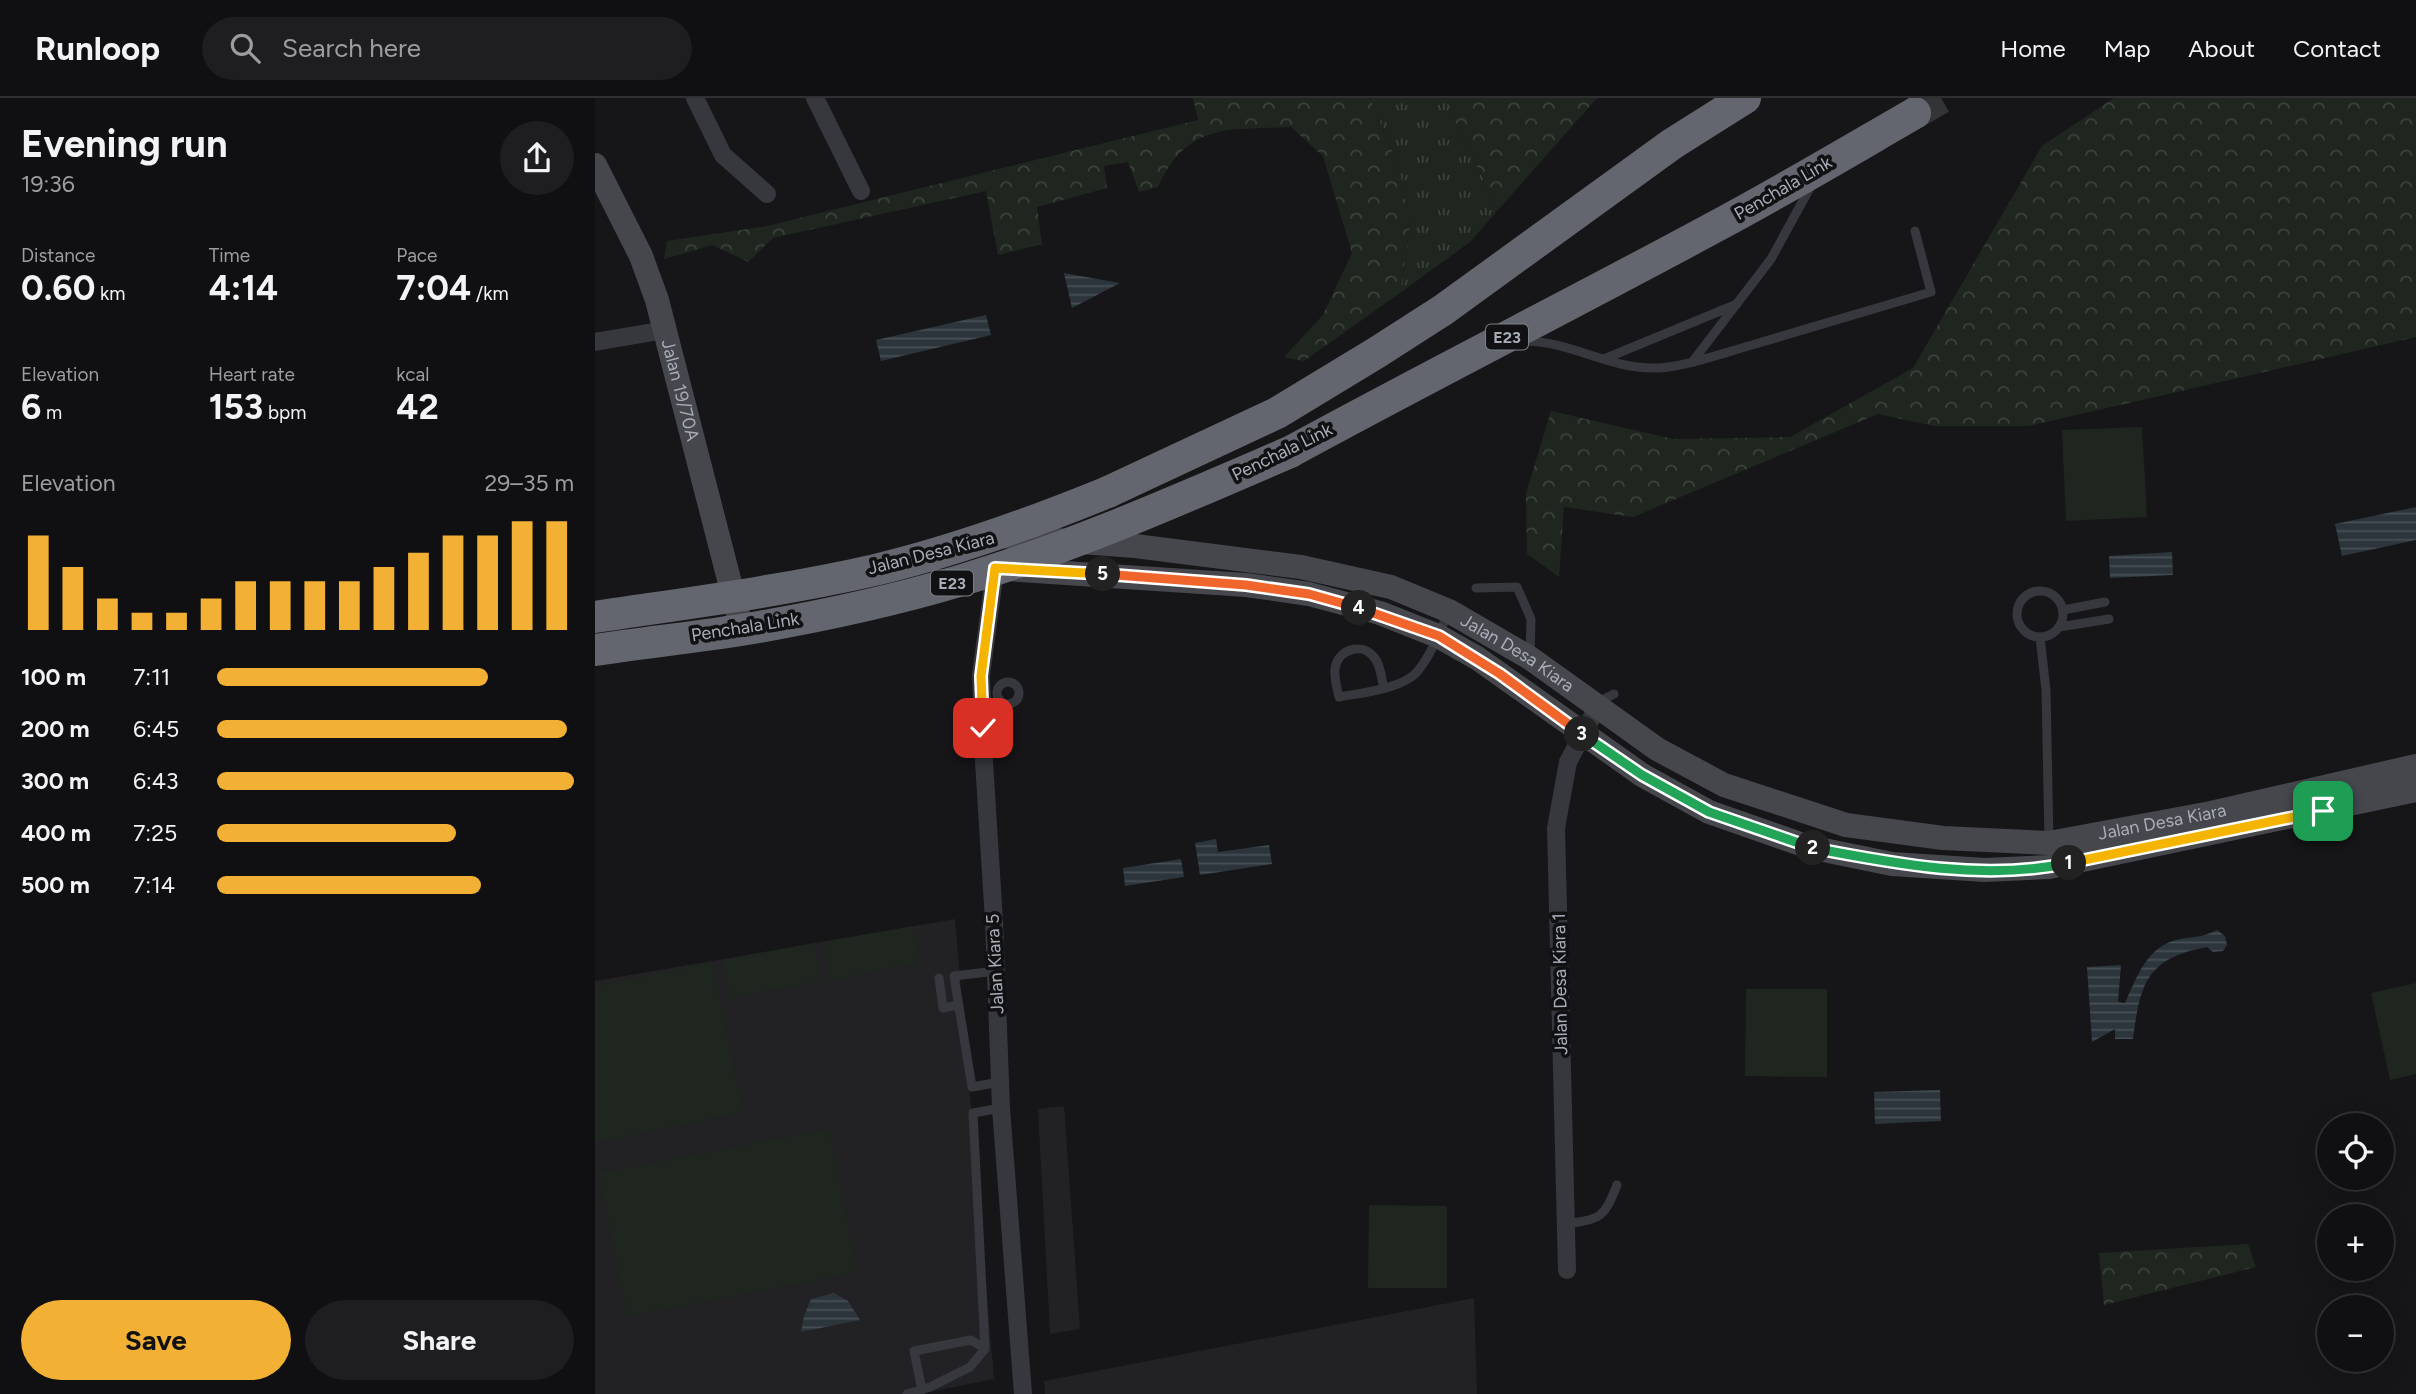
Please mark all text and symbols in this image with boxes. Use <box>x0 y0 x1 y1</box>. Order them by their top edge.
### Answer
search box <box>202 17 692 80</box>
text: Runloop <box>35 29 160 68</box>
icon: search <box>226 29 264 67</box>
text: Search here <box>282 32 421 64</box>
text: Home <box>2000 34 2066 63</box>
text: Map <box>2104 34 2150 63</box>
text: About <box>2188 34 2255 63</box>
text: Contact <box>2293 34 2381 63</box>
text: Evening run <box>21 121 228 167</box>
button: share <box>500 121 574 195</box>
street label: Penchala Link <box>1730 151 1836 225</box>
text: 19:36 <box>21 170 75 198</box>
text: Distance <box>21 244 95 267</box>
text: Time <box>209 244 250 267</box>
text: Pace <box>396 244 437 267</box>
text: 0.60 <box>21 267 95 309</box>
text: 4:14 <box>209 267 278 309</box>
text: 7:04 <box>396 267 471 309</box>
text: km <box>95 282 125 305</box>
text: /km <box>471 282 509 305</box>
road number: E23 <box>1486 325 1528 350</box>
street label: Jalan 19/70A <box>657 337 704 443</box>
text: Elevation <box>21 363 99 386</box>
text: Heart rate <box>209 363 295 386</box>
text: kcal <box>396 363 430 386</box>
text: 6 <box>21 386 41 428</box>
text: 153 <box>209 386 263 428</box>
text: 42 <box>396 386 439 428</box>
text: m <box>41 401 62 424</box>
text: bpm <box>263 401 306 424</box>
street label: Penchala Link <box>1228 418 1336 486</box>
text: Elevation <box>21 469 116 497</box>
text: 29–35 m <box>484 469 574 497</box>
street label: Jalan Desa Kiara <box>865 527 997 579</box>
pin: 5 <box>1085 556 1121 592</box>
text: 5 <box>1097 562 1108 585</box>
road number: E23 <box>931 570 973 596</box>
pin: 4 <box>1341 590 1377 626</box>
text: 4 <box>1352 596 1365 619</box>
street label: Penchala Link <box>689 608 801 646</box>
street label: Jalan Desa Kiara <box>1457 609 1578 697</box>
text: 100 m <box>21 663 86 691</box>
text: 7:11 <box>133 663 170 691</box>
pin <box>953 698 1013 758</box>
icon: check <box>964 709 1002 747</box>
text: 200 m <box>21 715 90 743</box>
text: 6:45 <box>133 715 179 743</box>
pin: 3 <box>1565 716 1599 752</box>
text: 3 <box>1576 722 1587 745</box>
text: 300 m <box>21 767 89 795</box>
text: 6:43 <box>133 767 179 795</box>
pin <box>2293 781 2353 841</box>
icon: arrive <box>2304 792 2342 830</box>
street label: Jalan Desa Kiara <box>2096 799 2228 845</box>
text: 400 m <box>21 819 91 847</box>
text: 7:25 <box>133 819 177 847</box>
pin: 2 <box>1795 830 1831 866</box>
text: 2 <box>1807 836 1818 859</box>
pin: 1 <box>2051 846 2087 880</box>
text: 1 <box>2064 851 2073 874</box>
text: 500 m <box>21 871 90 899</box>
text: 7:14 <box>133 871 175 899</box>
street label: Jalan Kiara 5 <box>981 913 1009 1015</box>
street label: Jalan Desa Kiara 1 <box>1548 913 1572 1055</box>
map controls <box>2317 1113 2394 1372</box>
button: locate <box>2317 1113 2394 1190</box>
button: + <box>2317 1204 2394 1281</box>
button: − <box>2317 1295 2394 1372</box>
button: Save <box>21 1300 291 1380</box>
button: Share <box>305 1300 574 1380</box>

